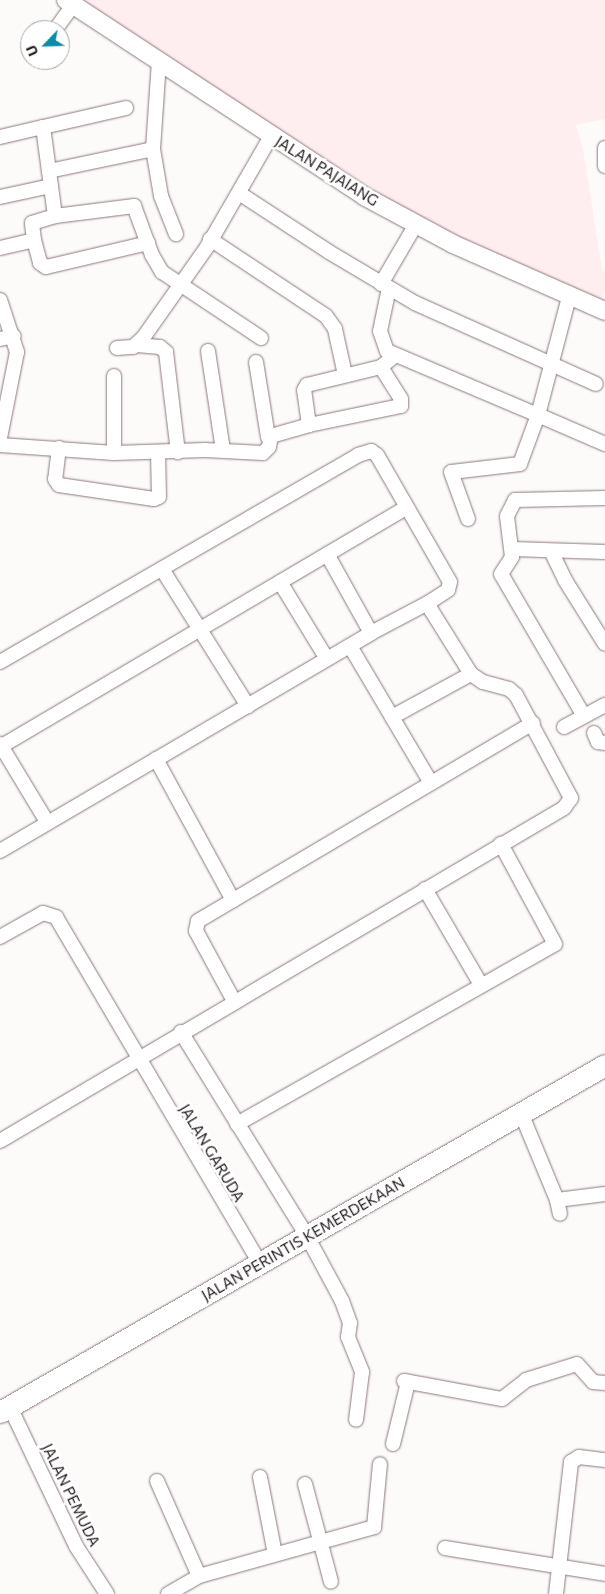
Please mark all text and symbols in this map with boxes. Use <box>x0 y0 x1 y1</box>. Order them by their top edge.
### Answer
north arrow <box>20 20 70 70</box>
text: U <box>22 43 42 59</box>
street label: JALAN PAJAIANG <box>272 132 382 210</box>
street label: JALAN GARUDA <box>176 1101 248 1205</box>
street label: JALAN PERINTIS KEMERDEKAAN <box>198 1173 408 1305</box>
street label: JALAN PEMUDA <box>38 1441 104 1549</box>

